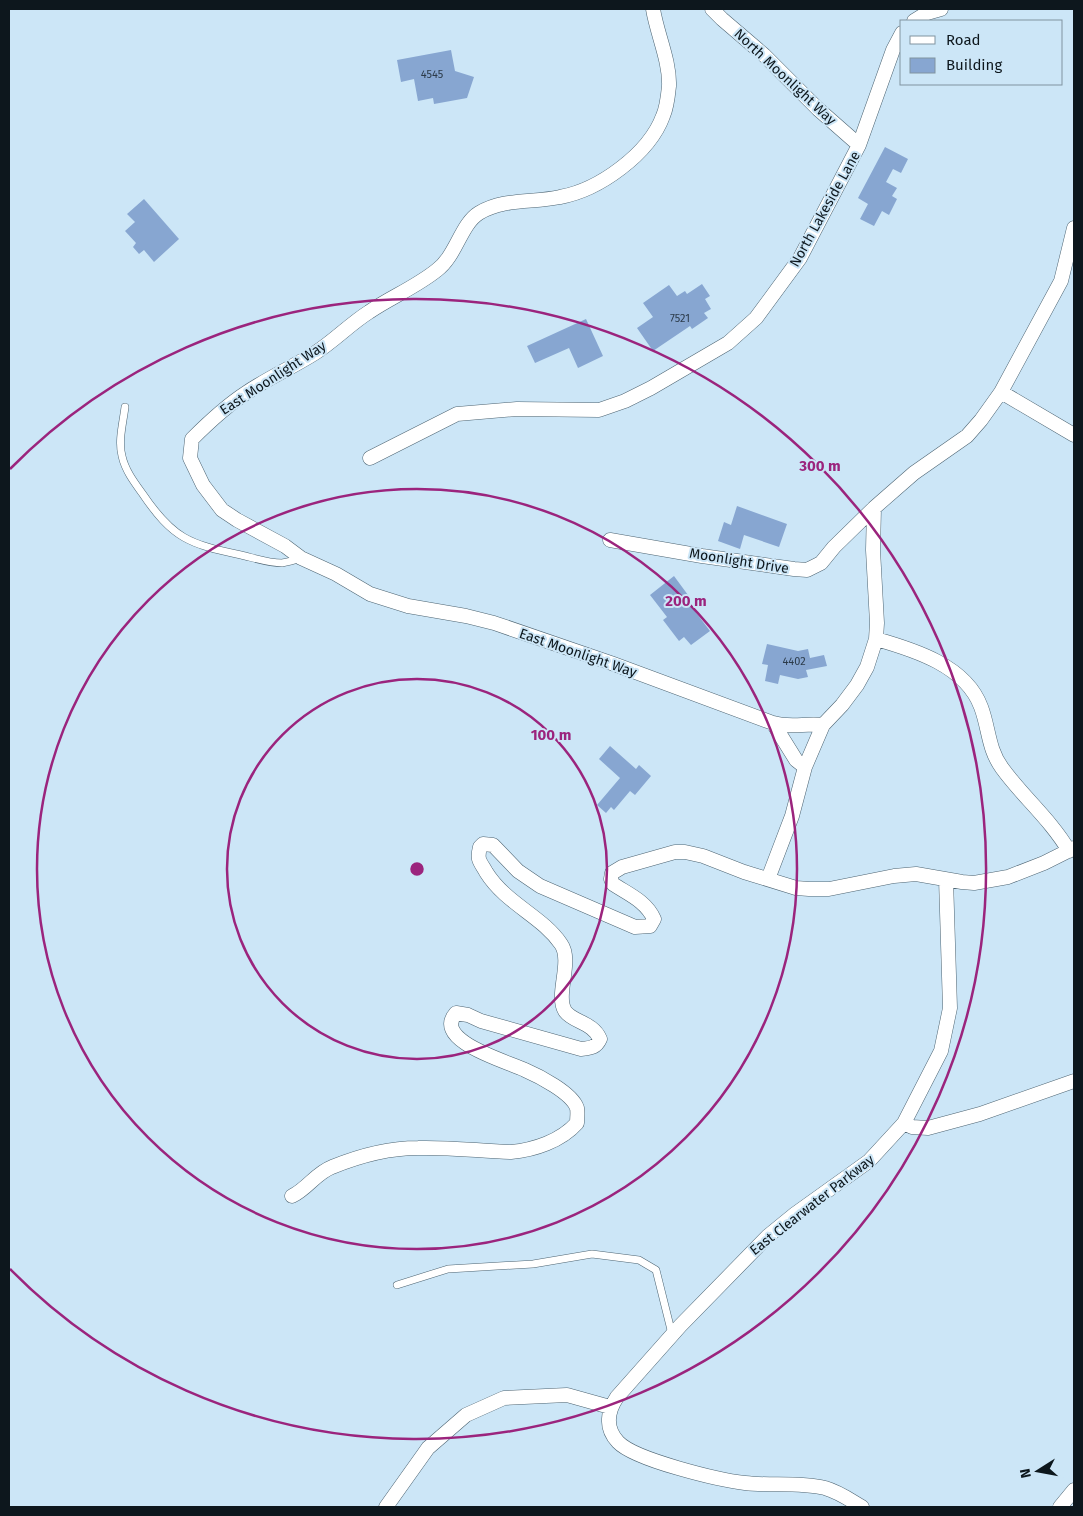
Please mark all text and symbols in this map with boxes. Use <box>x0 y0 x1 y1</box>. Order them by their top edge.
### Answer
legend <box>900 20 1063 85</box>
street label: North Moonlight Way <box>730 25 840 129</box>
text: Road <box>946 31 981 49</box>
text: Building <box>946 56 1002 74</box>
house number: 4545 <box>421 68 444 81</box>
street label: North Lakeside Lane <box>786 148 864 270</box>
house number: 7521 <box>670 312 690 325</box>
street label: East Moonlight Way <box>217 337 329 419</box>
text: 300 m <box>798 457 841 475</box>
street label: Moonlight Drive <box>688 545 790 577</box>
text: 200 m <box>665 592 707 610</box>
street label: East Moonlight Way <box>517 625 639 681</box>
house number: 4402 <box>782 655 806 668</box>
text: 100 m <box>531 726 571 744</box>
centre of rings <box>408 860 426 878</box>
street label: East Clearwater Parkway <box>746 1151 878 1259</box>
north arrow <box>1013 1446 1063 1496</box>
text: N <box>1016 1467 1035 1480</box>

